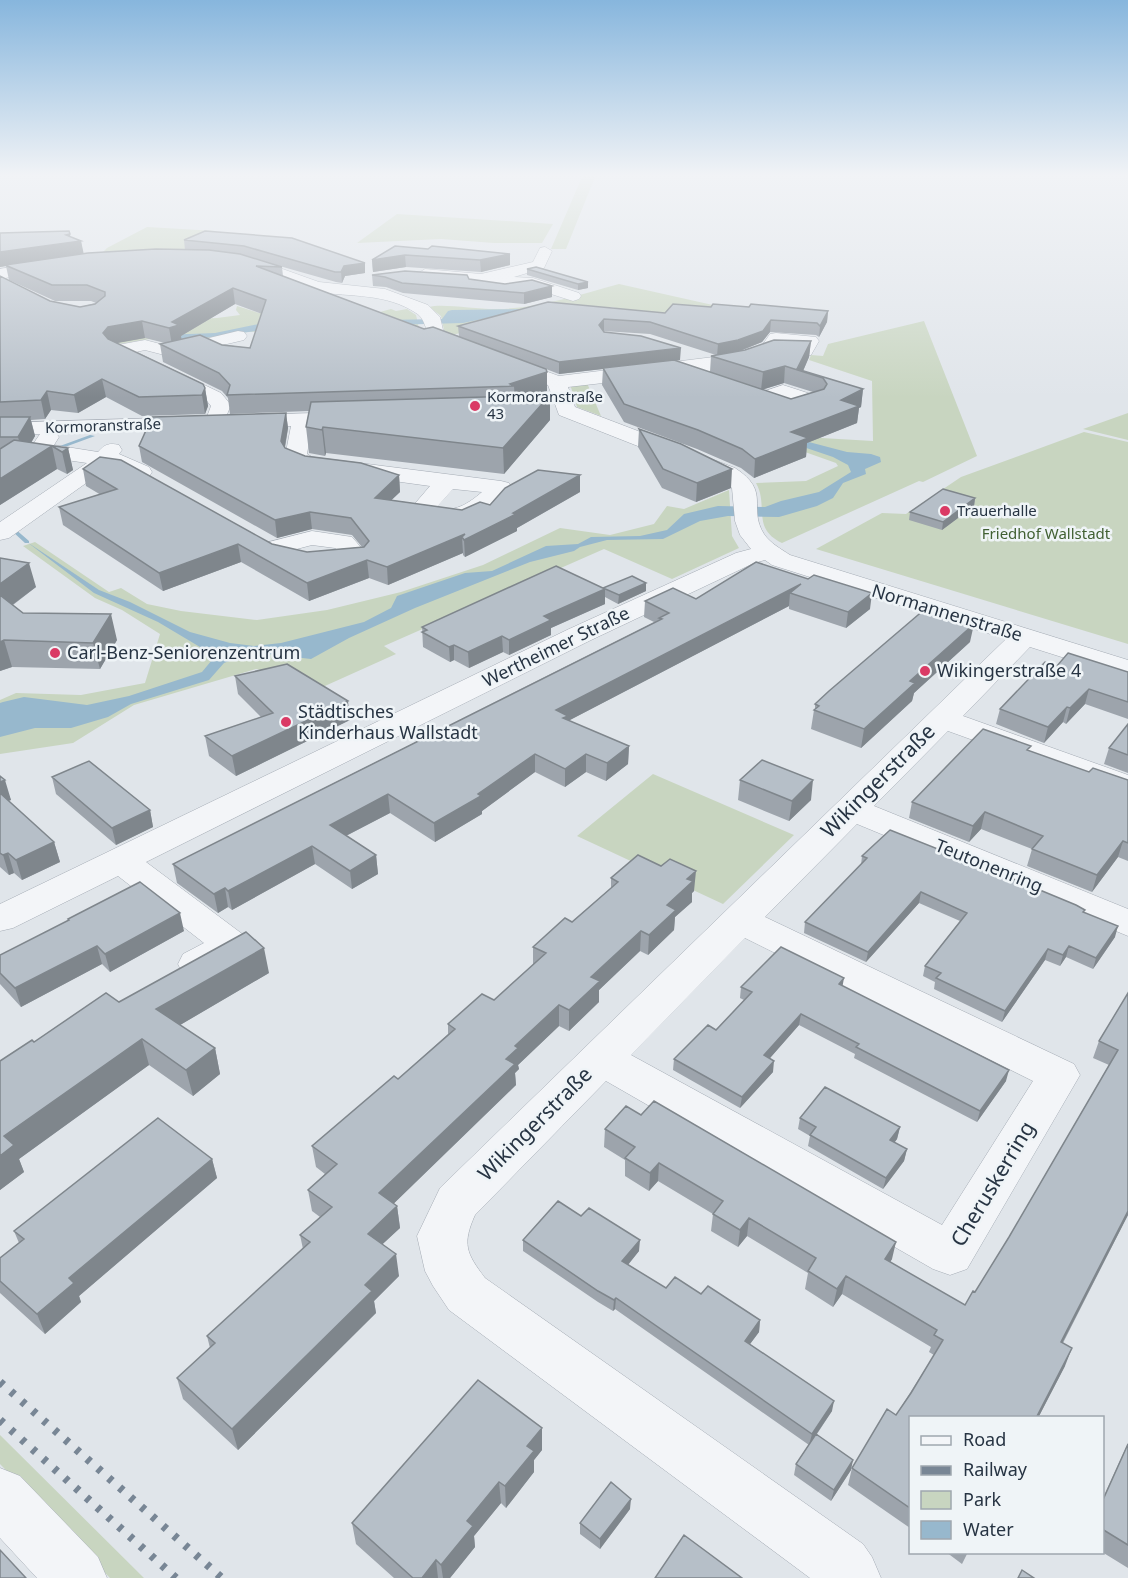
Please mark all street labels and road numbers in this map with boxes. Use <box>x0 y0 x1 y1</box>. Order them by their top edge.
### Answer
street label: Kormoranstraße <box>45 413 161 437</box>
street label: Normannenstraße <box>869 578 1026 646</box>
street label: Wertheimer Straße <box>478 600 633 692</box>
street label: Wikingerstraße <box>814 717 940 843</box>
street label: Teutonenring <box>932 833 1047 898</box>
street label: Wikingerstraße <box>471 1060 597 1186</box>
street label: Cheruskerring <box>944 1116 1041 1251</box>

